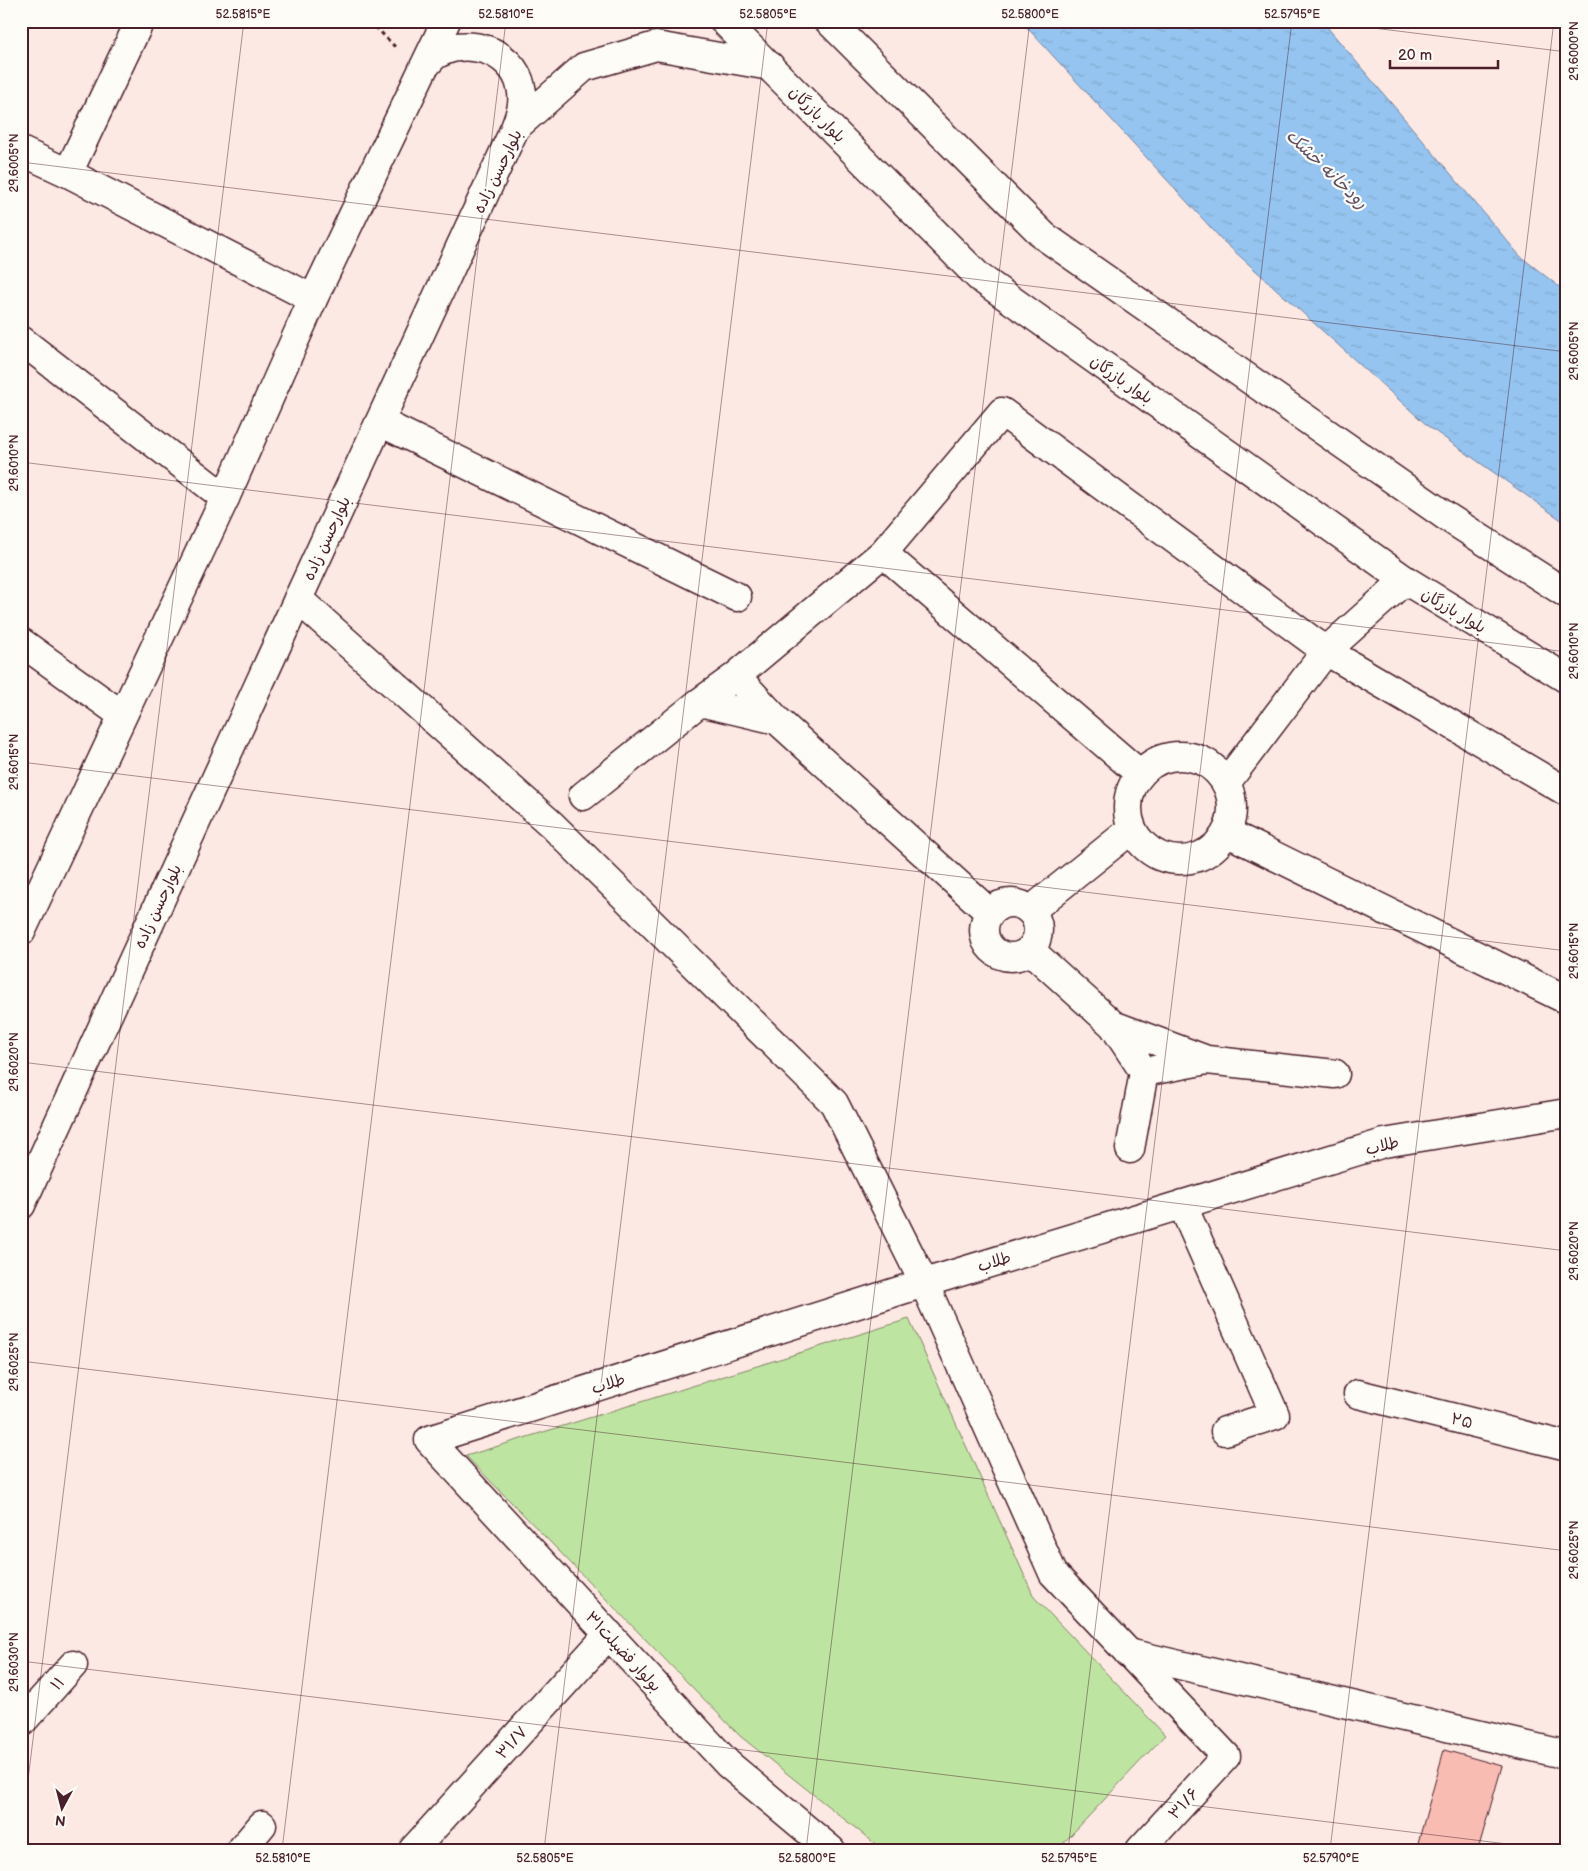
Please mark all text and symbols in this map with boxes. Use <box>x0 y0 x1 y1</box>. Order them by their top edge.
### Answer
text: 52.5815°E <box>216 7 271 22</box>
text: 52.5810°E <box>478 7 534 22</box>
text: 52.5805°E <box>739 7 797 22</box>
text: 52.5800°E <box>1001 7 1059 22</box>
text: 52.5795°E <box>1264 7 1320 22</box>
text: 29.6000°N <box>1567 21 1582 81</box>
scale bar <box>1390 38 1498 70</box>
text: 20 m <box>1398 46 1432 65</box>
street label: بلوار بازرگان <box>785 82 850 147</box>
water label: رودخانه خشک <box>1282 125 1372 214</box>
street label: بلوارحسن زاده <box>470 127 527 217</box>
text: 29.6005°N <box>7 133 22 193</box>
text: 29.6005°N <box>1567 321 1582 381</box>
street label: بلوار بازرگان <box>1086 351 1157 409</box>
text: 29.6010°N <box>7 434 22 492</box>
street label: بلوارحسن زاده <box>300 494 355 584</box>
street label: بلوار بازرگان <box>1418 584 1489 638</box>
text: 29.6010°N <box>1567 622 1582 680</box>
text: 29.6015°N <box>7 734 22 790</box>
street label: بلوارحسن زاده <box>131 862 186 952</box>
text: 29.6015°N <box>1567 923 1582 979</box>
text: 29.6020°N <box>7 1032 22 1092</box>
street label: طلاب <box>1363 1133 1401 1160</box>
text: 29.6020°N <box>1567 1221 1582 1281</box>
street label: طلاب <box>975 1248 1014 1277</box>
text: 29.6025°N <box>7 1332 22 1392</box>
street label: طلاب <box>589 1370 628 1399</box>
street label: ۲۵ <box>1449 1410 1475 1433</box>
text: 29.6025°N <box>1567 1520 1582 1580</box>
street label: بولوار فضیلت۳۱ <box>581 1608 665 1696</box>
text: 29.6030°N <box>7 1632 22 1692</box>
street label: ۱۱ <box>47 1673 69 1695</box>
street label: ۳۱/۷ <box>493 1723 532 1763</box>
north arrow <box>38 1784 88 1834</box>
street label: ۳۱/۶ <box>1165 1784 1203 1824</box>
text: N <box>54 1811 67 1829</box>
text: 52.5810°E <box>255 1851 311 1866</box>
text: 52.5805°E <box>516 1851 574 1866</box>
text: 52.5800°E <box>778 1851 836 1866</box>
text: 52.5795°E <box>1041 1851 1097 1866</box>
text: 52.5790°E <box>1303 1851 1359 1866</box>

